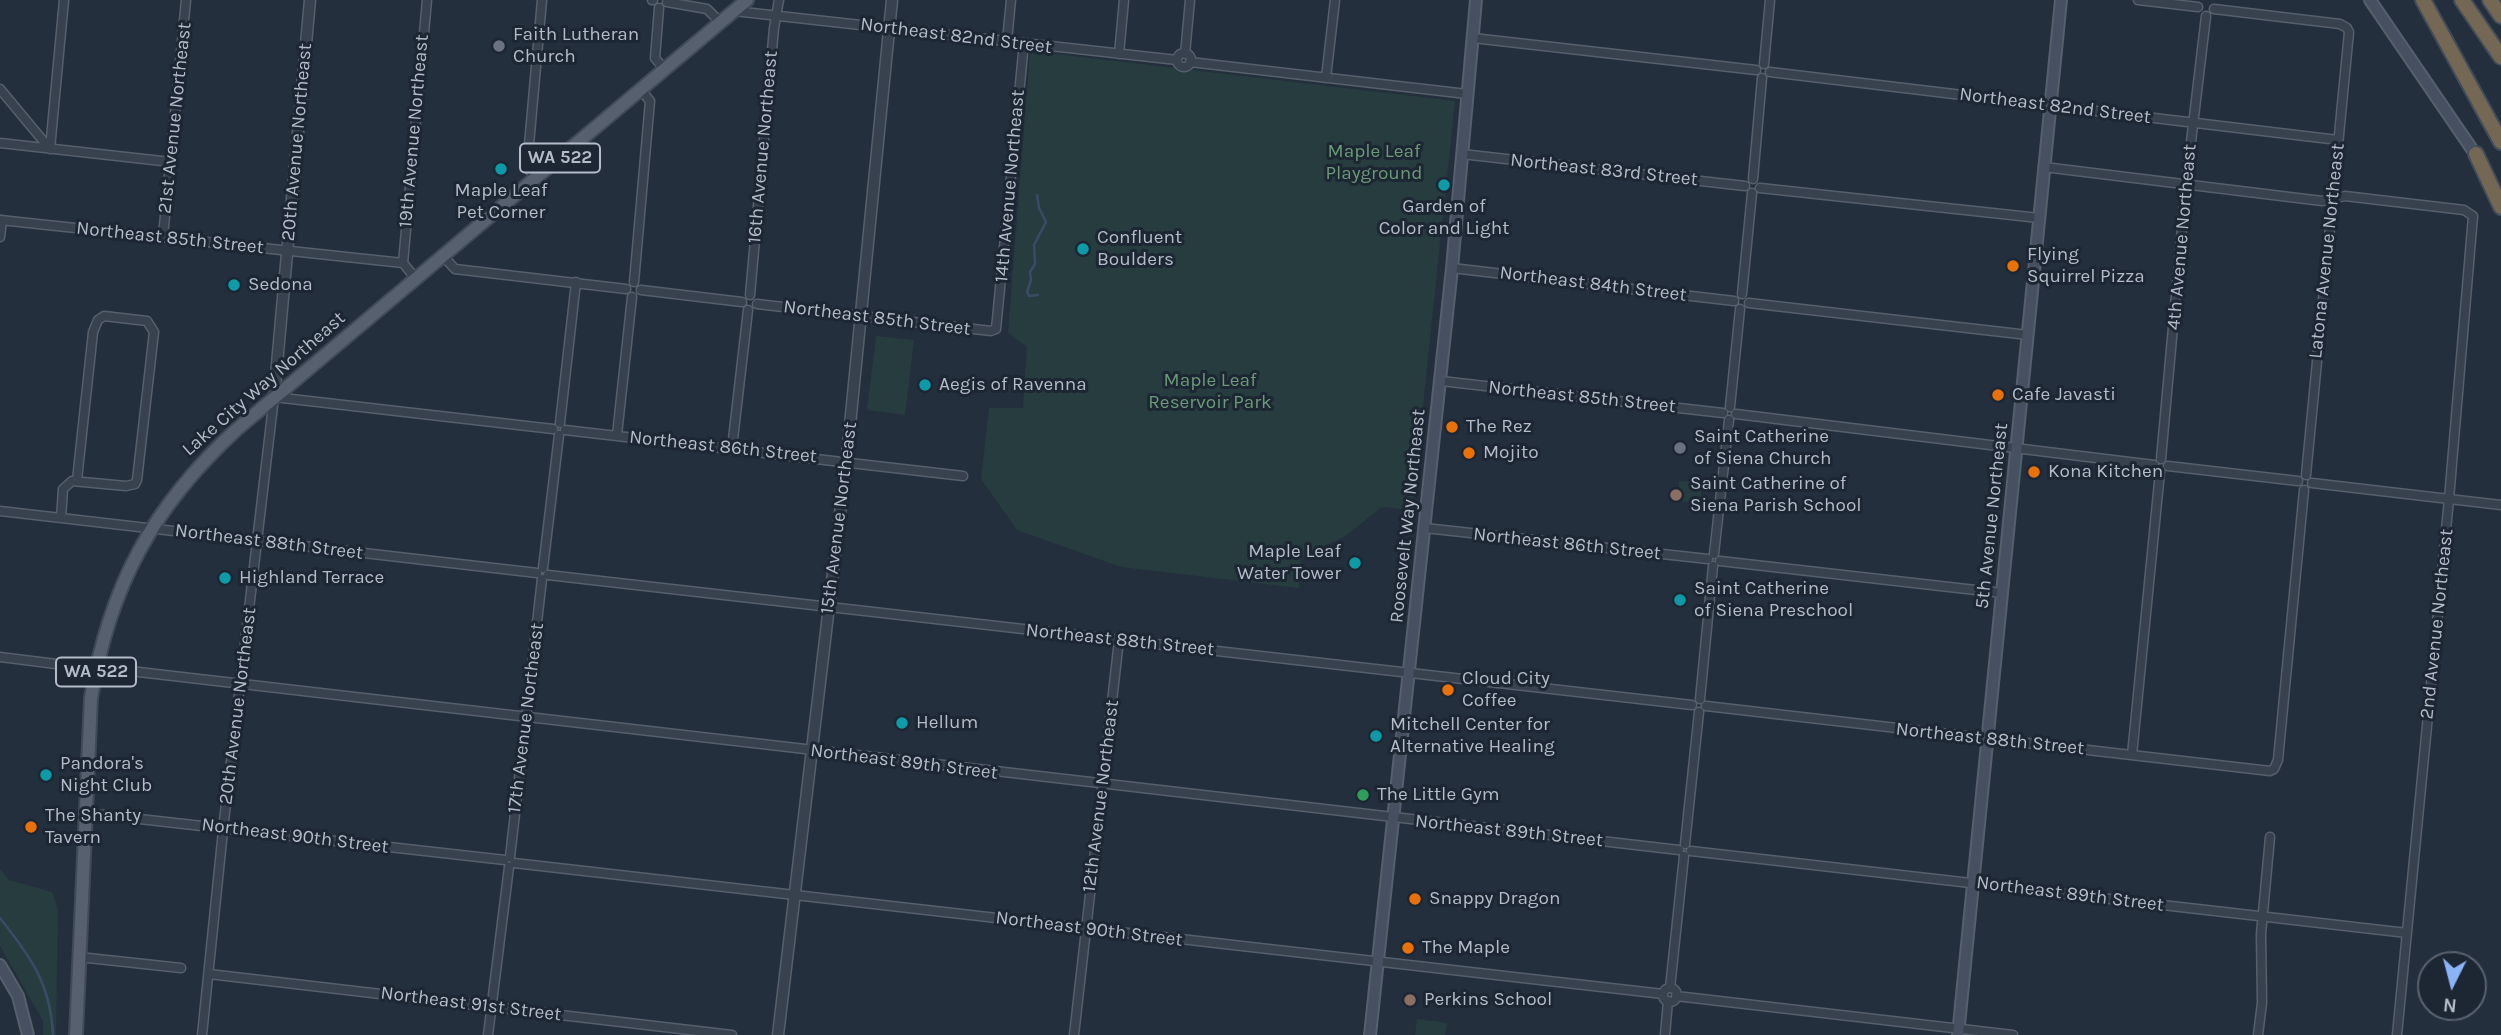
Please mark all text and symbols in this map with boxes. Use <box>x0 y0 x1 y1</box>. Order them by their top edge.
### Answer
street label: Northeast 82nd Street <box>859 13 1053 59</box>
street label: 21st Avenue Northeast <box>154 21 196 215</box>
place label: Faith Lutheran Church <box>513 24 639 68</box>
street label: 19th Avenue Northeast <box>394 34 434 228</box>
marker: Faith Lutheran Church <box>491 38 507 54</box>
street label: 20th Avenue Northeast <box>277 42 317 242</box>
street label: 16th Avenue Northeast <box>743 50 783 244</box>
street label: Northeast 82nd Street <box>1958 83 2152 129</box>
street label: 14th Avenue Northeast <box>990 89 1030 283</box>
park label: Maple Leaf Playground <box>1325 141 1423 185</box>
street label: Latona Avenue Northeast <box>2304 142 2350 360</box>
street label: 4th Avenue Northeast <box>2162 143 2202 331</box>
road number: WA 522 <box>520 144 600 173</box>
street label: Northeast 83rd Street <box>1509 149 1699 191</box>
marker: Maple Leaf Pet Corner <box>493 161 509 177</box>
marker: Garden of Color and Light <box>1436 177 1452 193</box>
place label: Maple Leaf Pet Corner <box>455 180 547 224</box>
place label: Garden of Color and Light <box>1379 196 1509 240</box>
street label: Northeast 85th Street <box>75 217 265 259</box>
place label: Confluent Boulders <box>1097 227 1182 271</box>
marker: Confluent Boulders <box>1075 241 1091 257</box>
place label: Flying Squirrel Pizza <box>2027 244 2145 288</box>
marker: Flying Squirrel Pizza <box>2005 258 2021 274</box>
street label: Northeast 84th Street <box>1498 261 1688 307</box>
place label: Sedona <box>248 274 313 296</box>
marker: Sedona <box>226 277 242 293</box>
street label: Northeast 85th Street <box>782 295 972 341</box>
street label: Lake City Way Northeast <box>178 307 350 461</box>
park label: Maple Leaf Reservoir Park <box>1148 370 1272 414</box>
place label: Aegis of Ravenna <box>939 374 1087 396</box>
street label: Northeast 85th Street <box>1487 376 1677 418</box>
marker: Aegis of Ravenna <box>917 377 933 393</box>
place label: Cafe Javasti <box>2012 384 2116 406</box>
marker: Cafe Javasti <box>1990 387 2006 403</box>
street label: Roosevelt Way Northeast <box>1385 408 1431 624</box>
place label: The Rez <box>1466 416 1532 438</box>
marker: The Rez <box>1444 419 1460 435</box>
street label: 15th Avenue Northeast <box>816 421 862 615</box>
street label: 5th Avenue Northeast <box>1971 422 2013 610</box>
street label: Northeast 86th Street <box>628 426 818 468</box>
place label: Saint Catherine of Siena Church <box>1694 426 1832 470</box>
marker: Saint Catherine of Siena Church <box>1672 440 1688 456</box>
place label: Mojito <box>1483 442 1539 464</box>
marker: Mojito <box>1461 445 1477 461</box>
place label: Kona Kitchen <box>2048 461 2163 483</box>
marker: Kona Kitchen <box>2026 464 2042 480</box>
place label: Saint Catherine of Siena Parish School <box>1690 473 1862 517</box>
marker: Saint Catherine of Siena Parish School <box>1668 487 1684 503</box>
street label: Northeast 88th Street <box>174 519 364 565</box>
street label: Northeast 86th Street <box>1472 523 1662 565</box>
street label: 2nd Avenue Northeast <box>2416 528 2458 720</box>
place label: Maple Leaf Water Tower <box>1237 541 1341 585</box>
marker: Maple Leaf Water Tower <box>1347 555 1363 571</box>
place label: Highland Terrace <box>239 567 384 589</box>
marker: Highland Terrace <box>217 570 233 586</box>
place label: Saint Catherine of Siena Preschool <box>1694 578 1853 622</box>
marker: Saint Catherine of Siena Preschool <box>1672 592 1688 608</box>
street label: 20th Avenue Northeast <box>215 606 261 806</box>
street label: Northeast 88th Street <box>1025 619 1215 661</box>
street label: 17th Avenue Northeast <box>503 622 549 814</box>
road number: WA 522 <box>56 658 136 686</box>
place label: Cloud City Coffee <box>1462 668 1550 712</box>
marker: Cloud City Coffee <box>1440 682 1456 698</box>
street label: 12th Avenue Northeast <box>1078 699 1124 893</box>
place label: Hellum <box>916 712 978 734</box>
place label: Mitchell Center for Alternative Healing <box>1390 714 1555 758</box>
marker: Hellum <box>894 715 910 731</box>
street label: Northeast 88th Street <box>1895 718 2085 760</box>
marker: Mitchell Center for Alternative Healing <box>1368 728 1384 744</box>
street label: Northeast 89th Street <box>809 739 999 785</box>
place label: Pandora's Night Club <box>60 753 152 797</box>
marker: Pandora's Night Club <box>38 767 54 783</box>
place label: The Little Gym <box>1377 784 1500 806</box>
marker: The Little Gym <box>1355 787 1371 803</box>
place label: The Shanty Tavern <box>45 805 141 849</box>
street label: Northeast 89th Street <box>1414 810 1604 852</box>
street label: Northeast 90th Street <box>200 813 390 859</box>
marker: The Shanty Tavern <box>23 819 39 835</box>
street label: Northeast 89th Street <box>1975 871 2165 917</box>
place label: Snappy Dragon <box>1429 888 1560 910</box>
marker: Snappy Dragon <box>1407 891 1423 907</box>
street label: Northeast 90th Street <box>994 906 1184 952</box>
place label: The Maple <box>1422 937 1510 959</box>
marker: The Maple <box>1400 940 1416 956</box>
north arrow <box>2417 951 2487 1021</box>
street label: Northeast 91st Street <box>379 982 563 1026</box>
place label: Perkins School <box>1424 989 1552 1011</box>
marker: Perkins School <box>1402 992 1418 1008</box>
text: N <box>2442 993 2458 1017</box>

